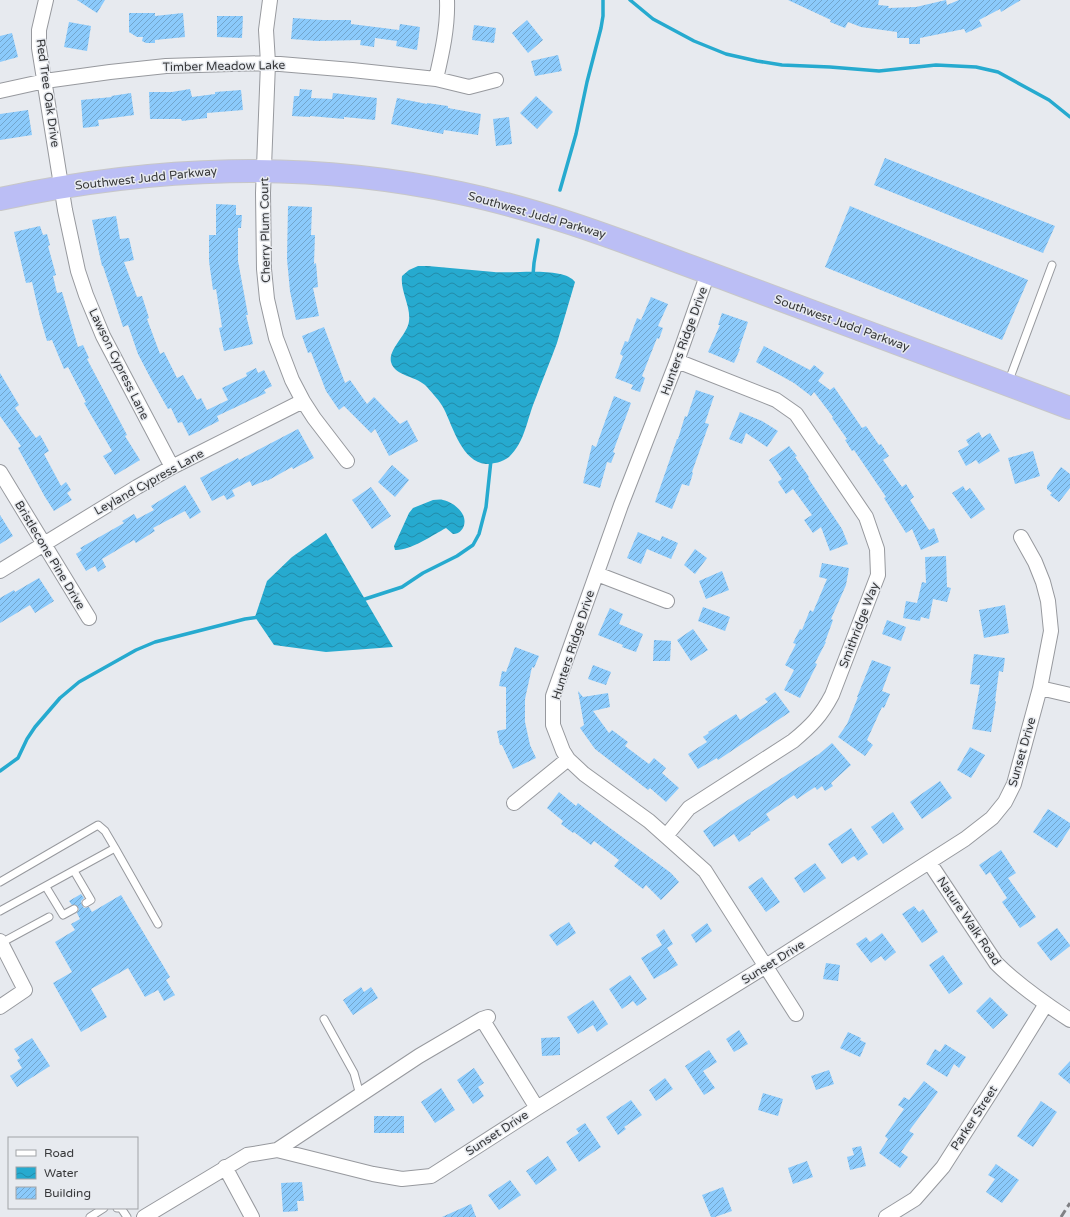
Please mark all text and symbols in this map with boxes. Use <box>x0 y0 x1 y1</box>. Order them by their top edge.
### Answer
street label: Red Tree Oak Drive <box>33 38 63 148</box>
street label: Timber Meadow Lake <box>163 58 286 74</box>
street label: Southwest Judd Parkway <box>74 164 218 192</box>
street label: Cherry Plum Court <box>257 177 273 283</box>
street label: Southwest Judd Parkway <box>466 189 608 242</box>
street label: Hunters Ridge Drive <box>658 285 710 397</box>
street label: Southwest Judd Parkway <box>773 292 912 354</box>
street label: Lawson Cypress Lane <box>86 306 152 422</box>
street label: Leyland Cypress Lane <box>92 446 206 518</box>
street label: Bristlecone Pine Drive <box>12 498 88 612</box>
street label: Smithridge Way <box>836 580 882 670</box>
street label: Hunters Ridge Drive <box>549 588 597 702</box>
street label: Sunset Drive <box>1005 715 1039 788</box>
street label: Nature Walk Road <box>934 874 1004 968</box>
street label: Sunset Drive <box>739 937 807 987</box>
street label: Parker Street <box>948 1083 1000 1153</box>
street label: Sunset Drive <box>463 1107 531 1158</box>
legend <box>8 1137 138 1209</box>
text: Road <box>44 1146 74 1160</box>
text: Water <box>44 1166 79 1180</box>
text: Building <box>44 1186 91 1200</box>

